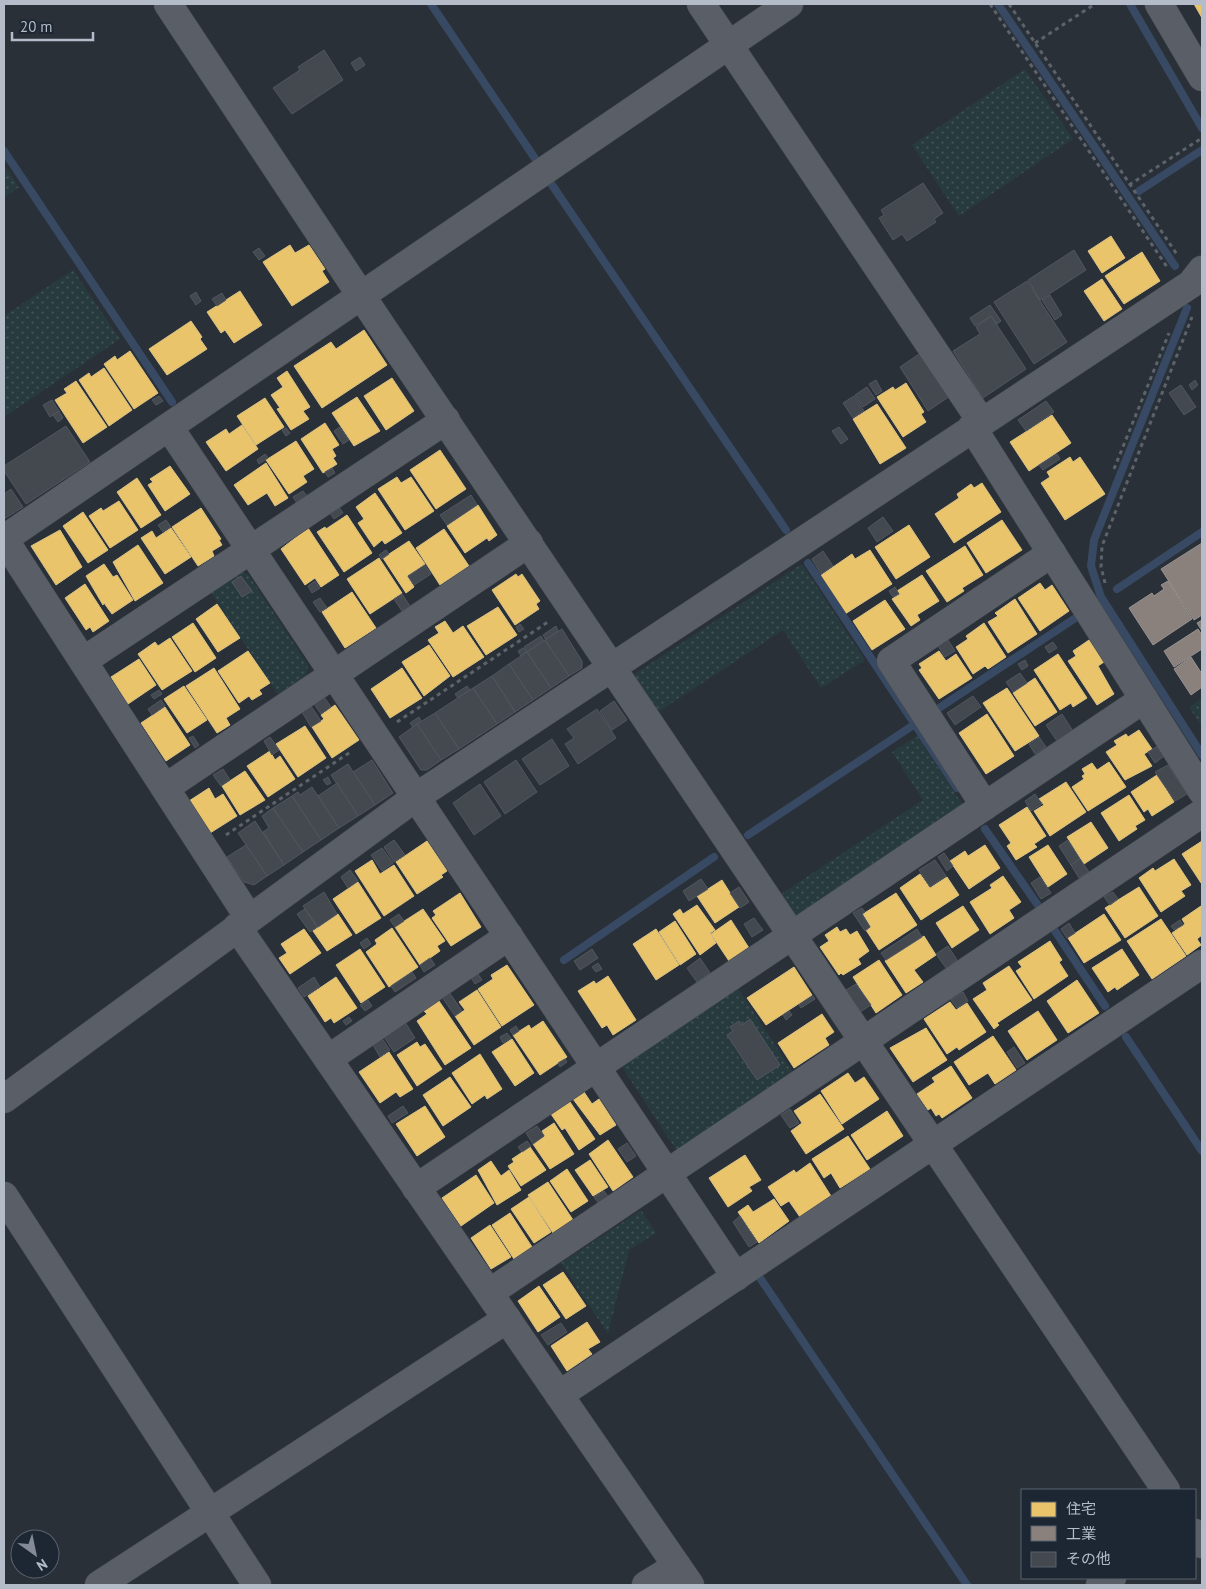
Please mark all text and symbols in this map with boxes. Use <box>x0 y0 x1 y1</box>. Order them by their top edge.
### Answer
scale bar <box>12 10 94 42</box>
text: 20 m <box>20 17 53 36</box>
legend <box>1021 1489 1196 1579</box>
text: 住宅 <box>1066 1499 1096 1518</box>
text: 工業 <box>1066 1524 1096 1543</box>
north arrow <box>10 1529 60 1579</box>
text: その他 <box>1066 1549 1111 1568</box>
text: N <box>33 1555 51 1575</box>

